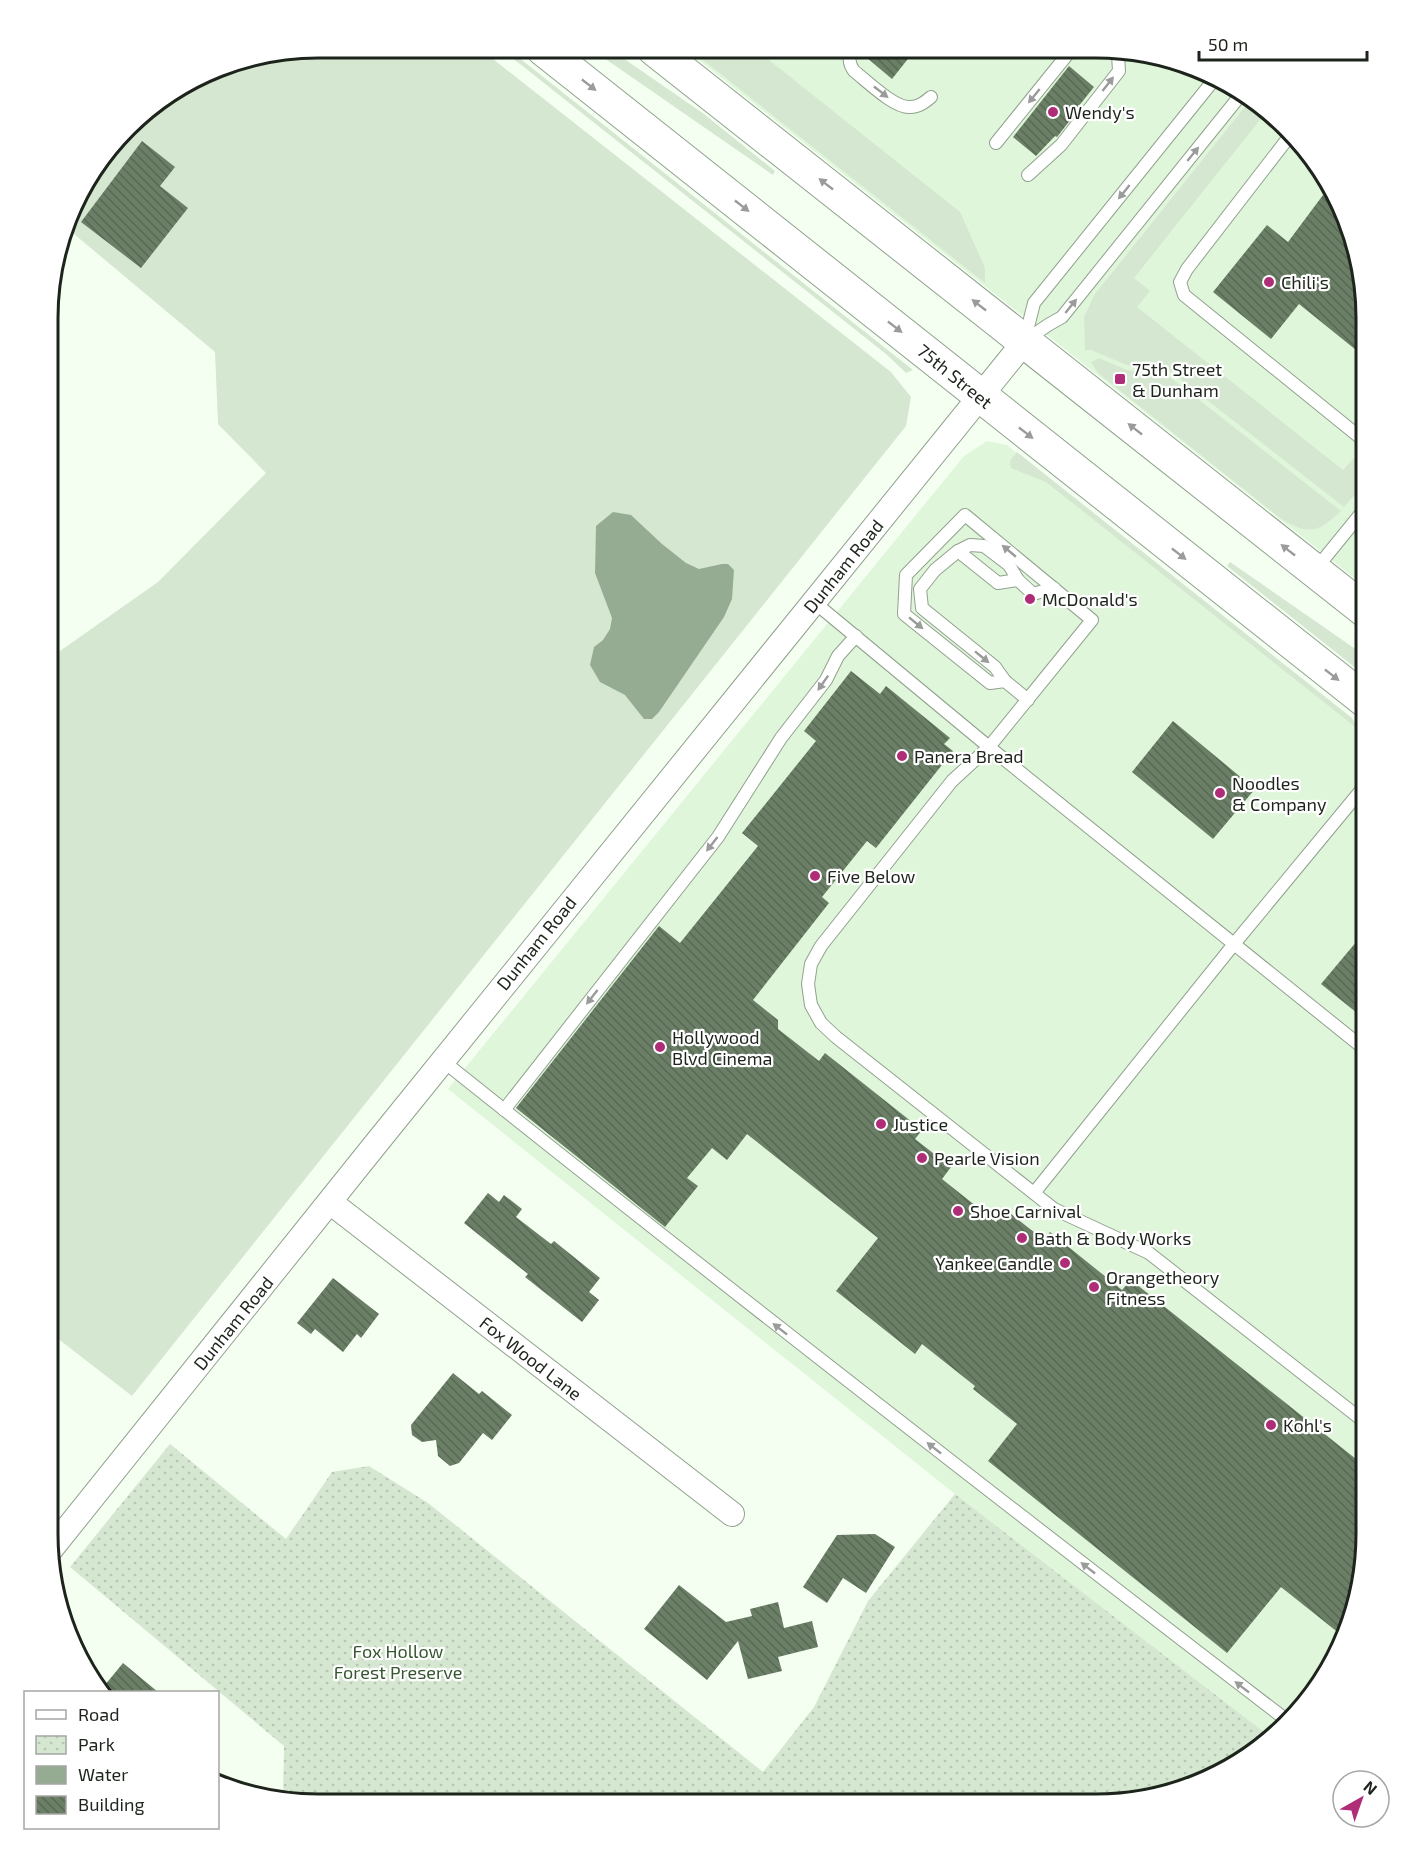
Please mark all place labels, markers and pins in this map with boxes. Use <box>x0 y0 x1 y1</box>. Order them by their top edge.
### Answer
place label: Wendy's <box>1065 101 1135 123</box>
marker: Wendy's <box>1046 105 1060 119</box>
place label: Chili's <box>1281 271 1329 293</box>
marker: Chili's <box>1262 275 1276 289</box>
place label: 75th Street & Dunham <box>1132 358 1222 401</box>
marker: 75th Street & Dunham <box>1113 372 1127 386</box>
place label: McDonald's <box>1042 588 1138 610</box>
marker: McDonald's <box>1023 592 1037 606</box>
place label: Panera Bread <box>914 745 1024 767</box>
marker: Panera Bread <box>895 749 909 763</box>
place label: Noodles & Company <box>1232 772 1327 815</box>
marker: Noodles & Company <box>1213 786 1227 800</box>
place label: Five Below <box>827 865 916 887</box>
marker: Five Below <box>808 869 822 883</box>
place label: Hollywood Blvd Cinema <box>672 1026 772 1069</box>
marker: Hollywood Blvd Cinema <box>653 1040 667 1054</box>
place label: Justice <box>893 1113 948 1135</box>
marker: Justice <box>874 1117 888 1131</box>
place label: Pearle Vision <box>934 1147 1040 1169</box>
marker: Pearle Vision <box>915 1151 929 1165</box>
place label: Shoe Carnival <box>970 1200 1082 1222</box>
marker: Shoe Carnival <box>951 1204 965 1218</box>
place label: Bath & Body Works <box>1034 1227 1191 1249</box>
marker: Bath & Body Works <box>1015 1231 1029 1245</box>
place label: Yankee Candle <box>935 1252 1053 1274</box>
marker: Yankee Candle <box>1058 1256 1072 1270</box>
place label: Orangetheory Fitness <box>1106 1266 1220 1309</box>
marker: Orangetheory Fitness <box>1087 1280 1101 1294</box>
place label: Kohl's <box>1283 1414 1332 1436</box>
marker: Kohl's <box>1264 1418 1278 1432</box>

